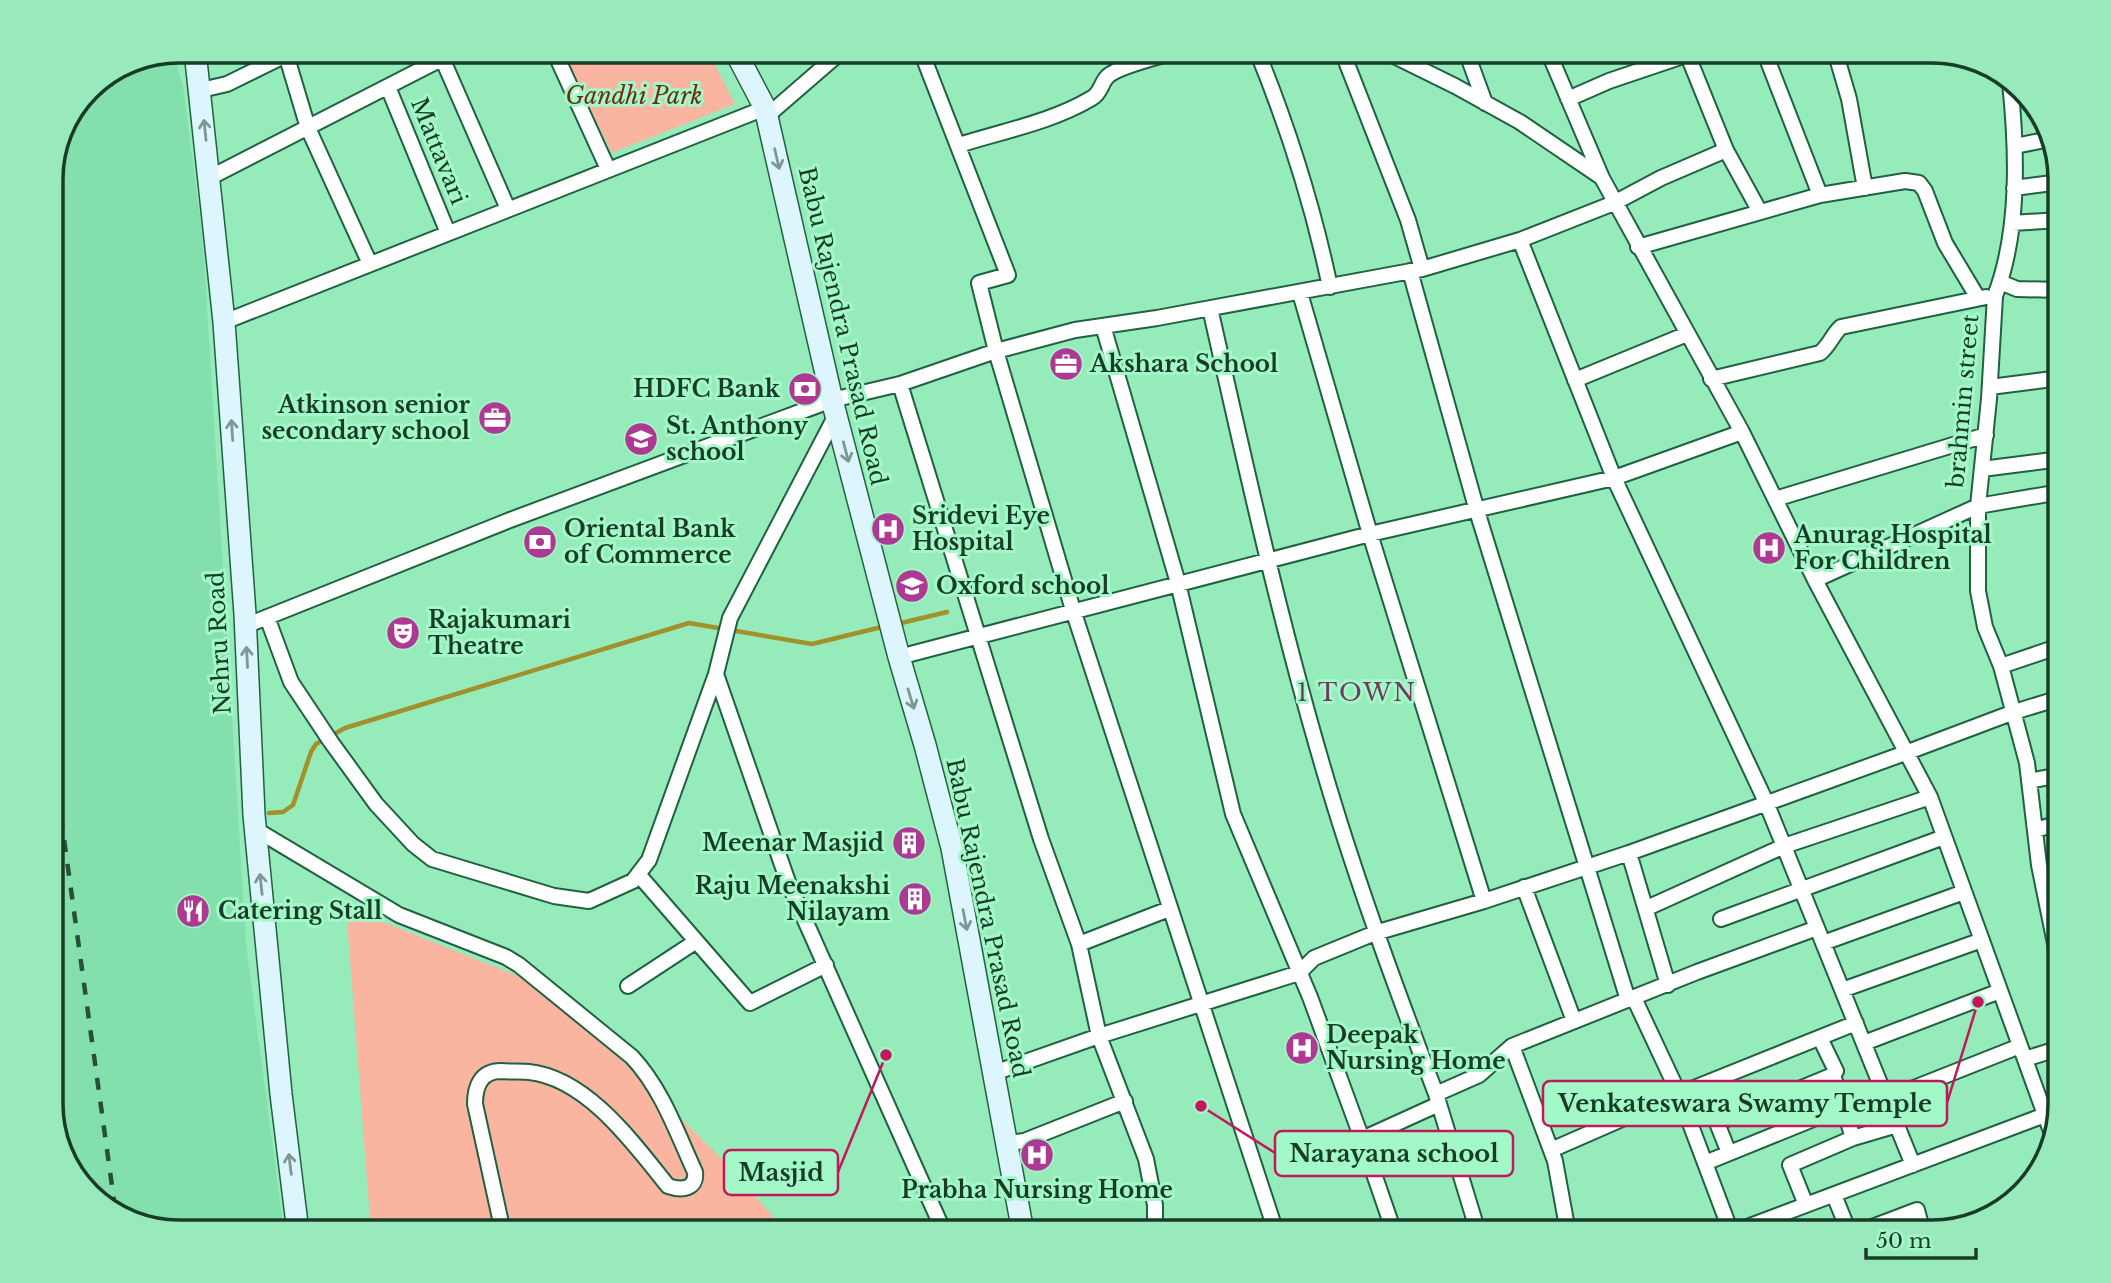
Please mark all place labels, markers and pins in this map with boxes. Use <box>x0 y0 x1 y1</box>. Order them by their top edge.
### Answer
office icon: Akshara School <box>1047 345 1085 383</box>
place label: Akshara School <box>1089 350 1278 378</box>
bank icon: HDFC Bank <box>786 370 824 408</box>
place label: HDFC Bank <box>633 375 781 403</box>
place label: Atkinson senior secondary school <box>261 391 471 445</box>
office icon: Atkinson senior secondary school <box>476 399 514 437</box>
place label: St. Anthony school <box>666 412 809 466</box>
school or university icon: St. Anthony school <box>622 420 660 458</box>
place label: Sridevi Eye Hospital <box>912 502 1050 556</box>
hospital icon: Sridevi Eye Hospital <box>869 510 907 548</box>
place label: Oriental Bank of Commerce <box>564 515 736 569</box>
place label: Anurag Hospital For Children <box>1793 521 1992 575</box>
bank icon: Oriental Bank of Commerce <box>521 523 559 561</box>
hospital icon: Anurag Hospital For Children <box>1750 529 1788 567</box>
school or university icon: Oxford school <box>893 567 931 605</box>
place label: Oxford school <box>936 572 1109 600</box>
place label: Rajakumari Theatre <box>428 606 571 660</box>
theatre icon: Rajakumari Theatre <box>384 614 422 652</box>
building icon: Meenar Masjid <box>890 824 928 862</box>
place label: Meenar Masjid <box>702 829 884 857</box>
place label: Raju Meenakshi Nilayam <box>695 872 891 926</box>
building icon: Raju Meenakshi Nilayam <box>896 880 934 918</box>
restaurant icon: Catering Stall <box>174 892 212 930</box>
place label: Catering Stall <box>218 897 382 925</box>
place label: Deepak Nursing Home <box>1326 1021 1506 1075</box>
hospital icon: Deepak Nursing Home <box>1283 1029 1321 1067</box>
callout: Venkateswara Swamy Temple <box>1543 1081 1947 1126</box>
callout: Narayana school <box>1275 1131 1513 1176</box>
hospital icon: Prabha Nursing Home <box>1018 1136 1056 1174</box>
callout: Masjid <box>724 1150 838 1195</box>
place label: Prabha Nursing Home <box>901 1176 1173 1204</box>

